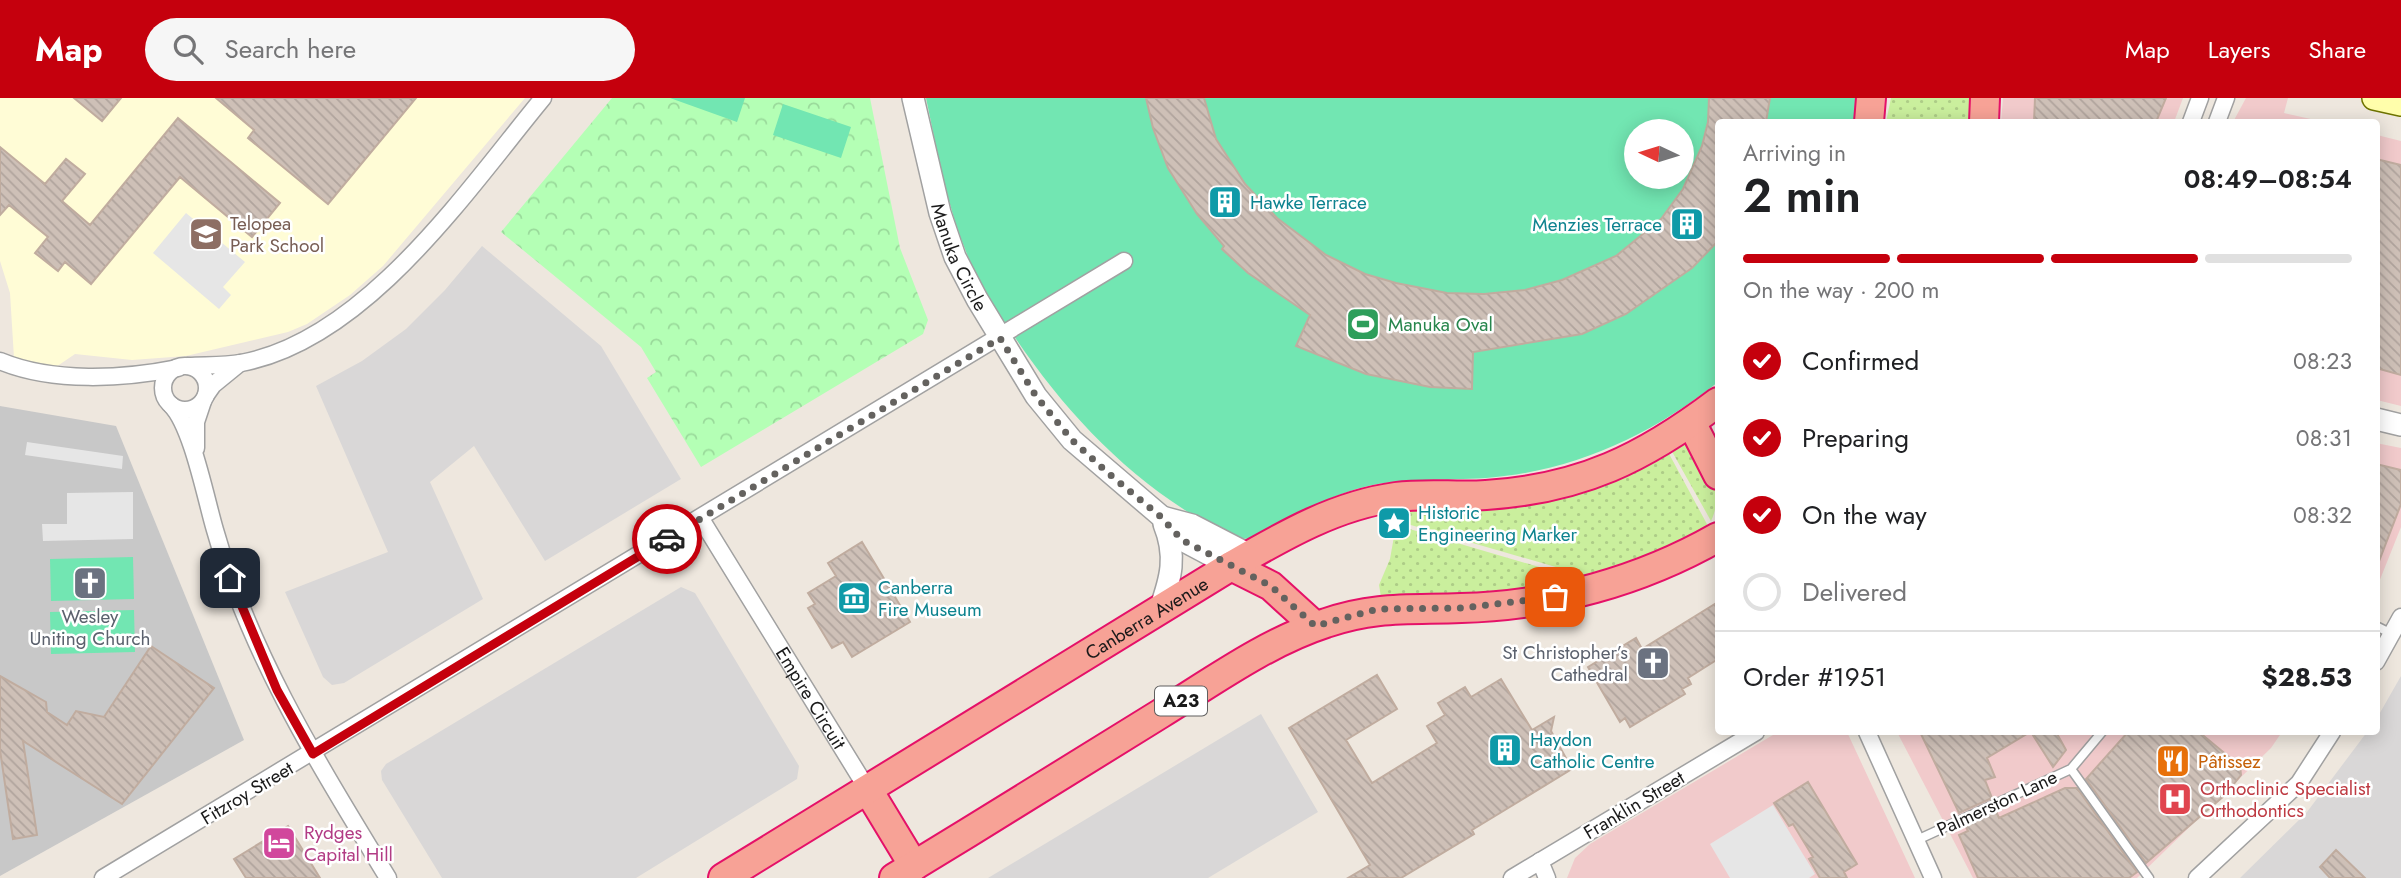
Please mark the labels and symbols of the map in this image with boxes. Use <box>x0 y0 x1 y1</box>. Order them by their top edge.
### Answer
north arrow <box>1624 119 1694 189</box>
building icon: Hawke Terrace <box>1206 183 1244 221</box>
place label: Hawke Terrace <box>1250 189 1367 216</box>
street label: Manuka Circle <box>925 200 995 316</box>
building icon: Menzies Terrace <box>1668 205 1706 243</box>
place label: Telopea Park School <box>230 210 324 259</box>
place label: Menzies Terrace <box>1532 211 1662 238</box>
school or university icon: Telopea Park School <box>187 215 225 253</box>
sports icon: Manuka Oval <box>1344 305 1382 343</box>
place label: Manuka Oval <box>1388 311 1493 338</box>
place label: Historic Engineering Marker <box>1418 499 1578 548</box>
courier <box>632 504 702 574</box>
place icon: Historic Engineering Marker <box>1375 504 1413 542</box>
pin <box>200 548 260 608</box>
church icon: Wesley Uniting Church <box>71 564 109 602</box>
pin <box>1525 567 1585 627</box>
street label: Canberra Avenue <box>1080 570 1213 666</box>
place label: Canberra Fire Museum <box>878 574 982 623</box>
museum icon: Canberra Fire Museum <box>835 579 873 617</box>
place label: Wesley Uniting Church <box>29 603 151 652</box>
place label: St Christopher’s Cathedral <box>1502 639 1628 688</box>
street label: Empire Circuit <box>769 641 853 754</box>
church icon: St Christopher’s Cathedral <box>1634 644 1672 682</box>
road number: A23 <box>1155 686 1207 716</box>
place label: Haydon Catholic Centre <box>1530 726 1655 775</box>
building icon: Haydon Catholic Centre <box>1486 731 1524 769</box>
restaurant icon: Pâtissez <box>2154 742 2192 780</box>
place label: Pâtissez <box>2198 748 2261 775</box>
street label: Fitzroy Street <box>196 755 299 831</box>
street label: Palmerston Lane <box>1932 763 2062 843</box>
street label: Franklin Street <box>1578 764 1690 846</box>
place label: Orthoclinic Specialist Orthodontics <box>2200 775 2371 824</box>
hospital icon: Orthoclinic Specialist Orthodontics <box>2156 780 2194 818</box>
place label: Rydges Capital Hill <box>304 819 393 868</box>
hotel icon: Rydges Capital Hill <box>260 824 298 862</box>

